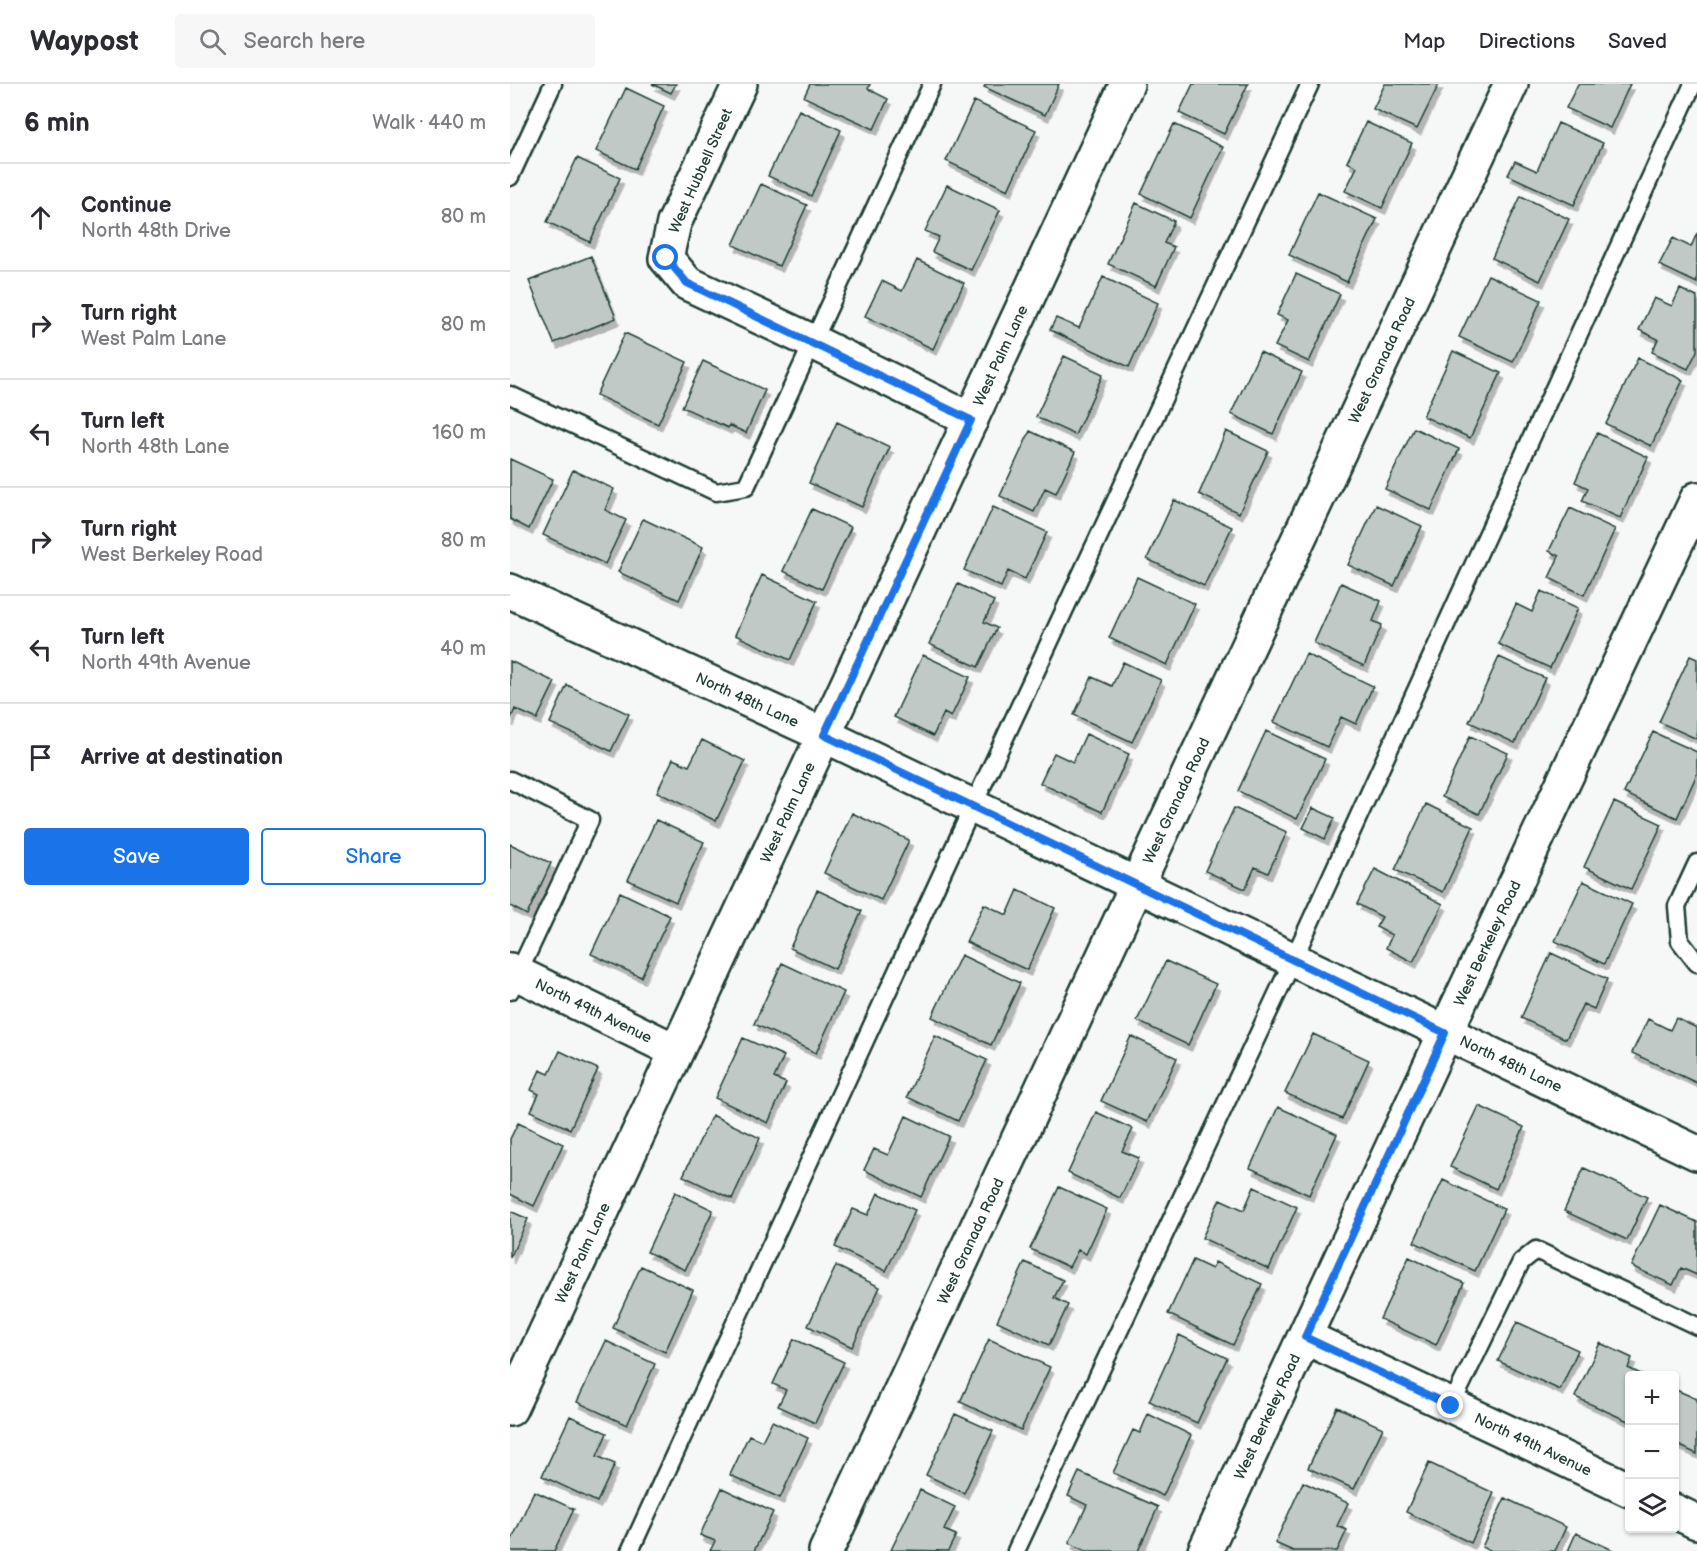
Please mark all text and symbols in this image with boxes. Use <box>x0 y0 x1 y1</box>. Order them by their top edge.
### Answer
search box <box>175 14 595 68</box>
text: Waypost <box>30 25 139 58</box>
icon: search <box>196 25 229 58</box>
text: Search here <box>244 28 365 55</box>
text: Map <box>1403 29 1446 54</box>
text: Directions <box>1479 29 1575 54</box>
text: Saved <box>1608 29 1667 54</box>
street label: West Hubbell Street <box>665 105 737 236</box>
text: 6 min <box>24 108 90 139</box>
text: Walk · 440 m <box>372 111 486 135</box>
text: Continue <box>81 192 171 219</box>
icon: ahead <box>24 201 57 234</box>
text: 80 m <box>441 205 486 229</box>
text: North 48th Drive <box>81 219 231 243</box>
route start <box>652 244 678 270</box>
street label: West Granada Road <box>1344 294 1420 427</box>
text: Turn right <box>81 300 177 327</box>
street label: West Palm Lane <box>969 302 1032 409</box>
icon: right <box>24 309 57 342</box>
text: 80 m <box>441 313 486 337</box>
text: West Palm Lane <box>81 327 226 351</box>
text: Turn left <box>81 408 165 435</box>
icon: left <box>24 417 57 450</box>
text: 160 m <box>432 421 486 445</box>
text: North 48th Lane <box>81 435 229 459</box>
text: Turn right <box>81 516 177 543</box>
icon: right <box>24 525 57 558</box>
text: 80 m <box>441 529 486 553</box>
text: West Berkeley Road <box>81 543 263 567</box>
text: Turn left <box>81 624 165 651</box>
icon: left <box>24 633 57 666</box>
text: 40 m <box>440 637 486 661</box>
text: North 49th Avenue <box>81 651 251 675</box>
street label: North 48th Lane <box>693 668 802 732</box>
street label: West Granada Road <box>1139 735 1214 867</box>
icon: arrive <box>24 741 57 774</box>
text: Arrive at destination <box>81 744 283 771</box>
street label: West Palm Lane <box>756 759 819 866</box>
button: Save <box>24 828 249 885</box>
button: Share <box>261 828 486 885</box>
street label: West Berkeley Road <box>1450 878 1525 1009</box>
street label: North 49th Avenue <box>532 974 655 1047</box>
street label: North 48th Lane <box>1457 1031 1565 1097</box>
street label: West Granada Road <box>933 1175 1008 1307</box>
street label: West Palm Lane <box>551 1200 614 1307</box>
street label: West Berkeley Road <box>1230 1351 1305 1483</box>
map controls <box>1625 1371 1679 1533</box>
button: + <box>1625 1371 1679 1425</box>
route end <box>1437 1392 1463 1418</box>
street label: North 49th Avenue <box>1471 1409 1595 1480</box>
button: − <box>1625 1425 1679 1479</box>
button: layers <box>1625 1479 1679 1533</box>

